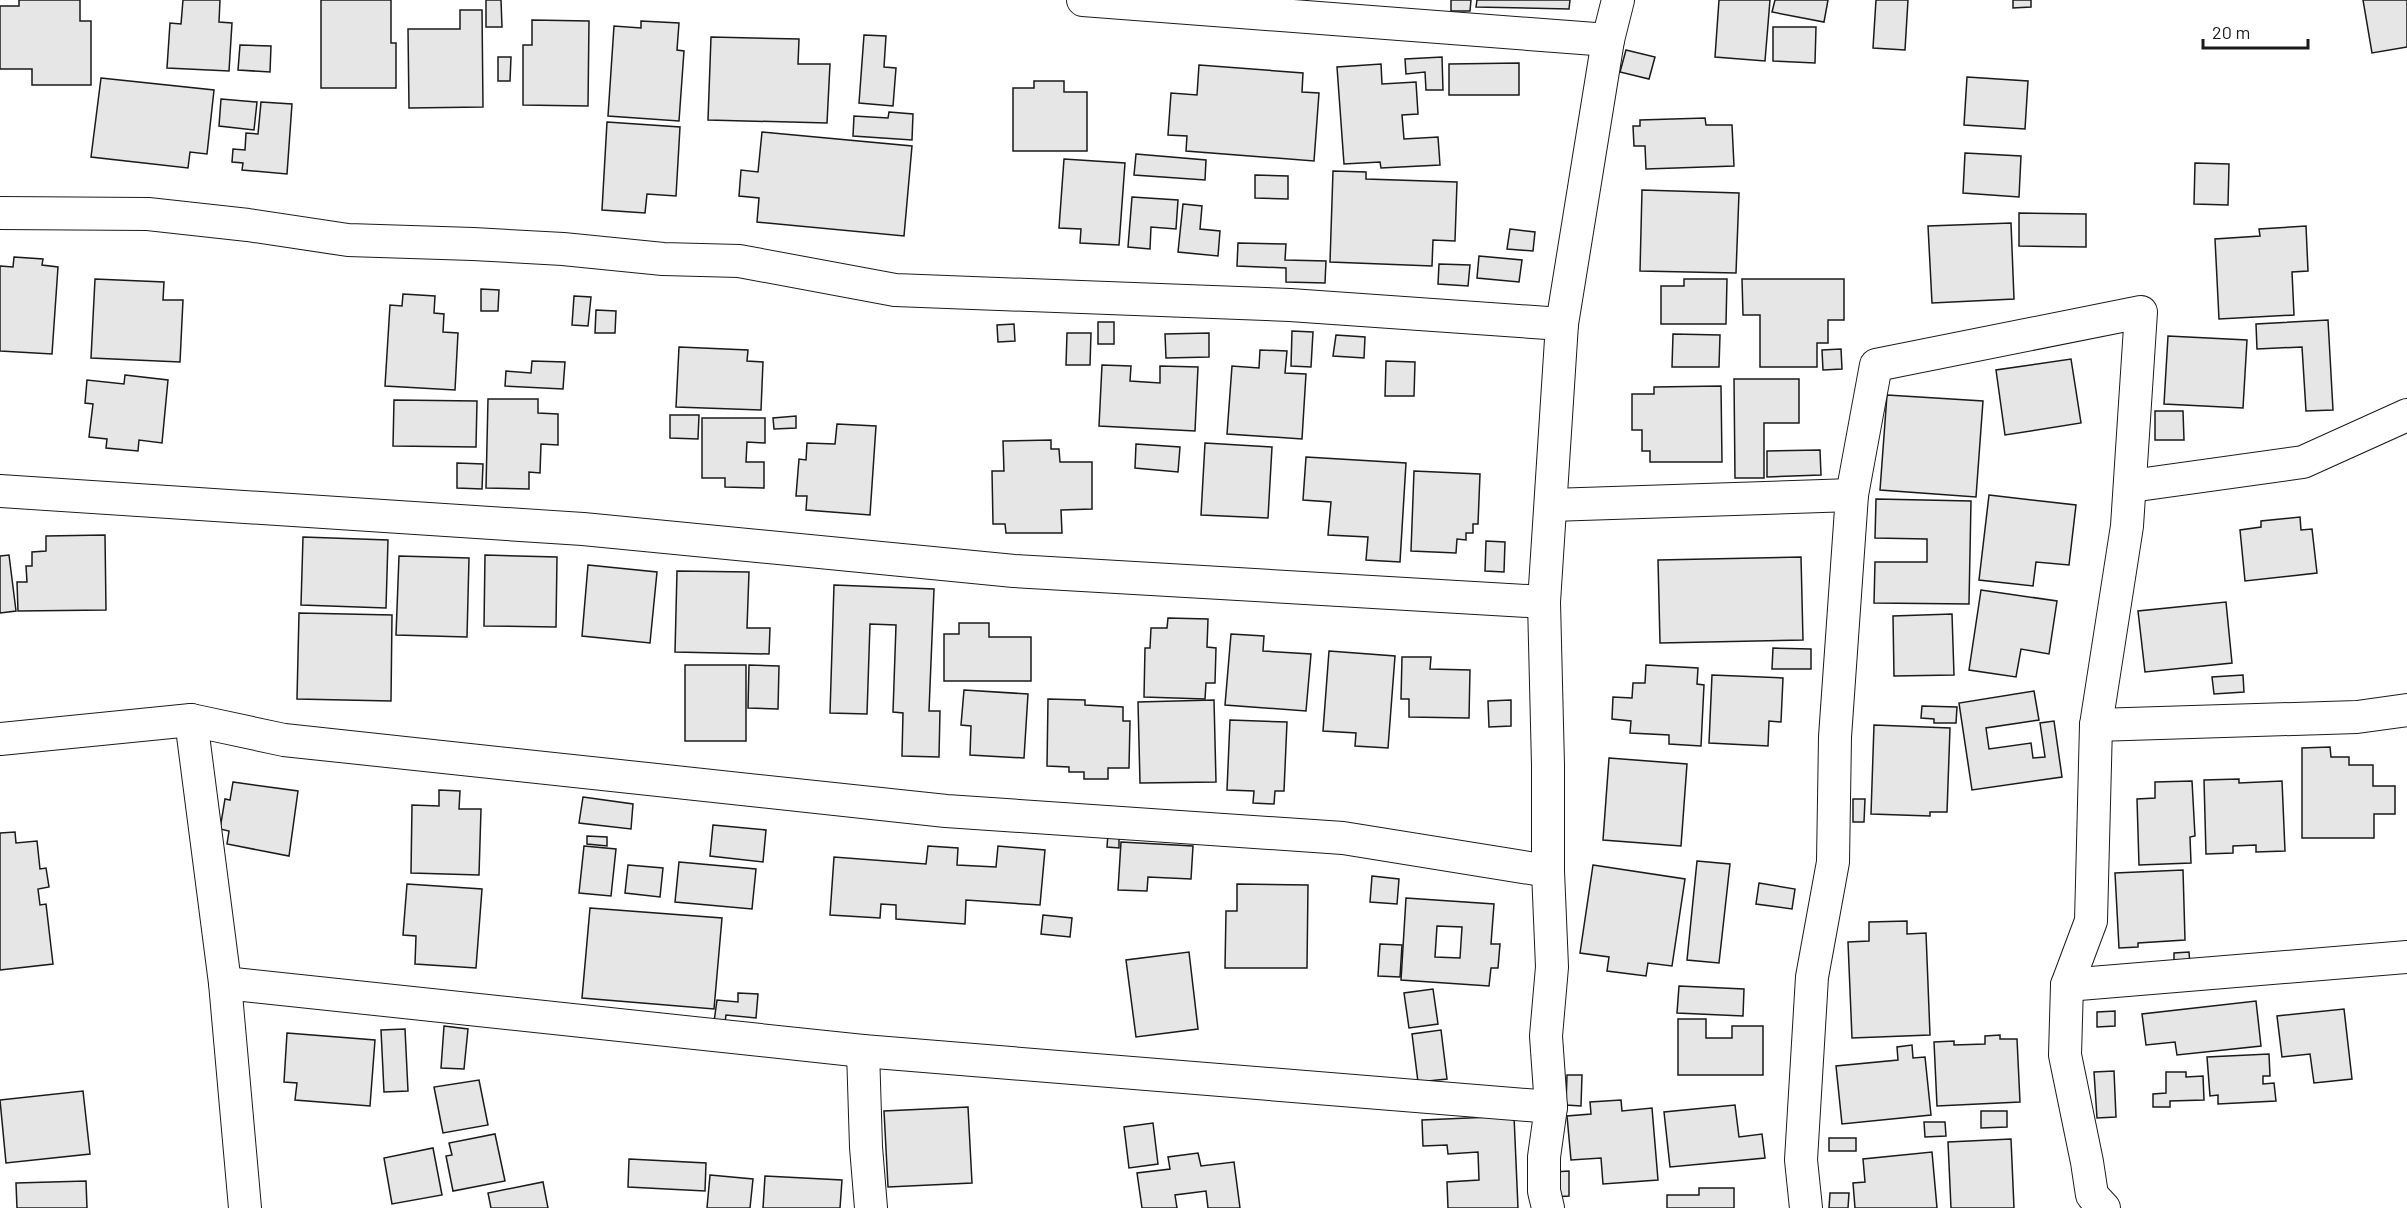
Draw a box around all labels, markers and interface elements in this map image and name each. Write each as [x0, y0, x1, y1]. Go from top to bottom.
scale bar [2203, 12, 2308, 50]
text: 20 m [2212, 21, 2250, 43]

